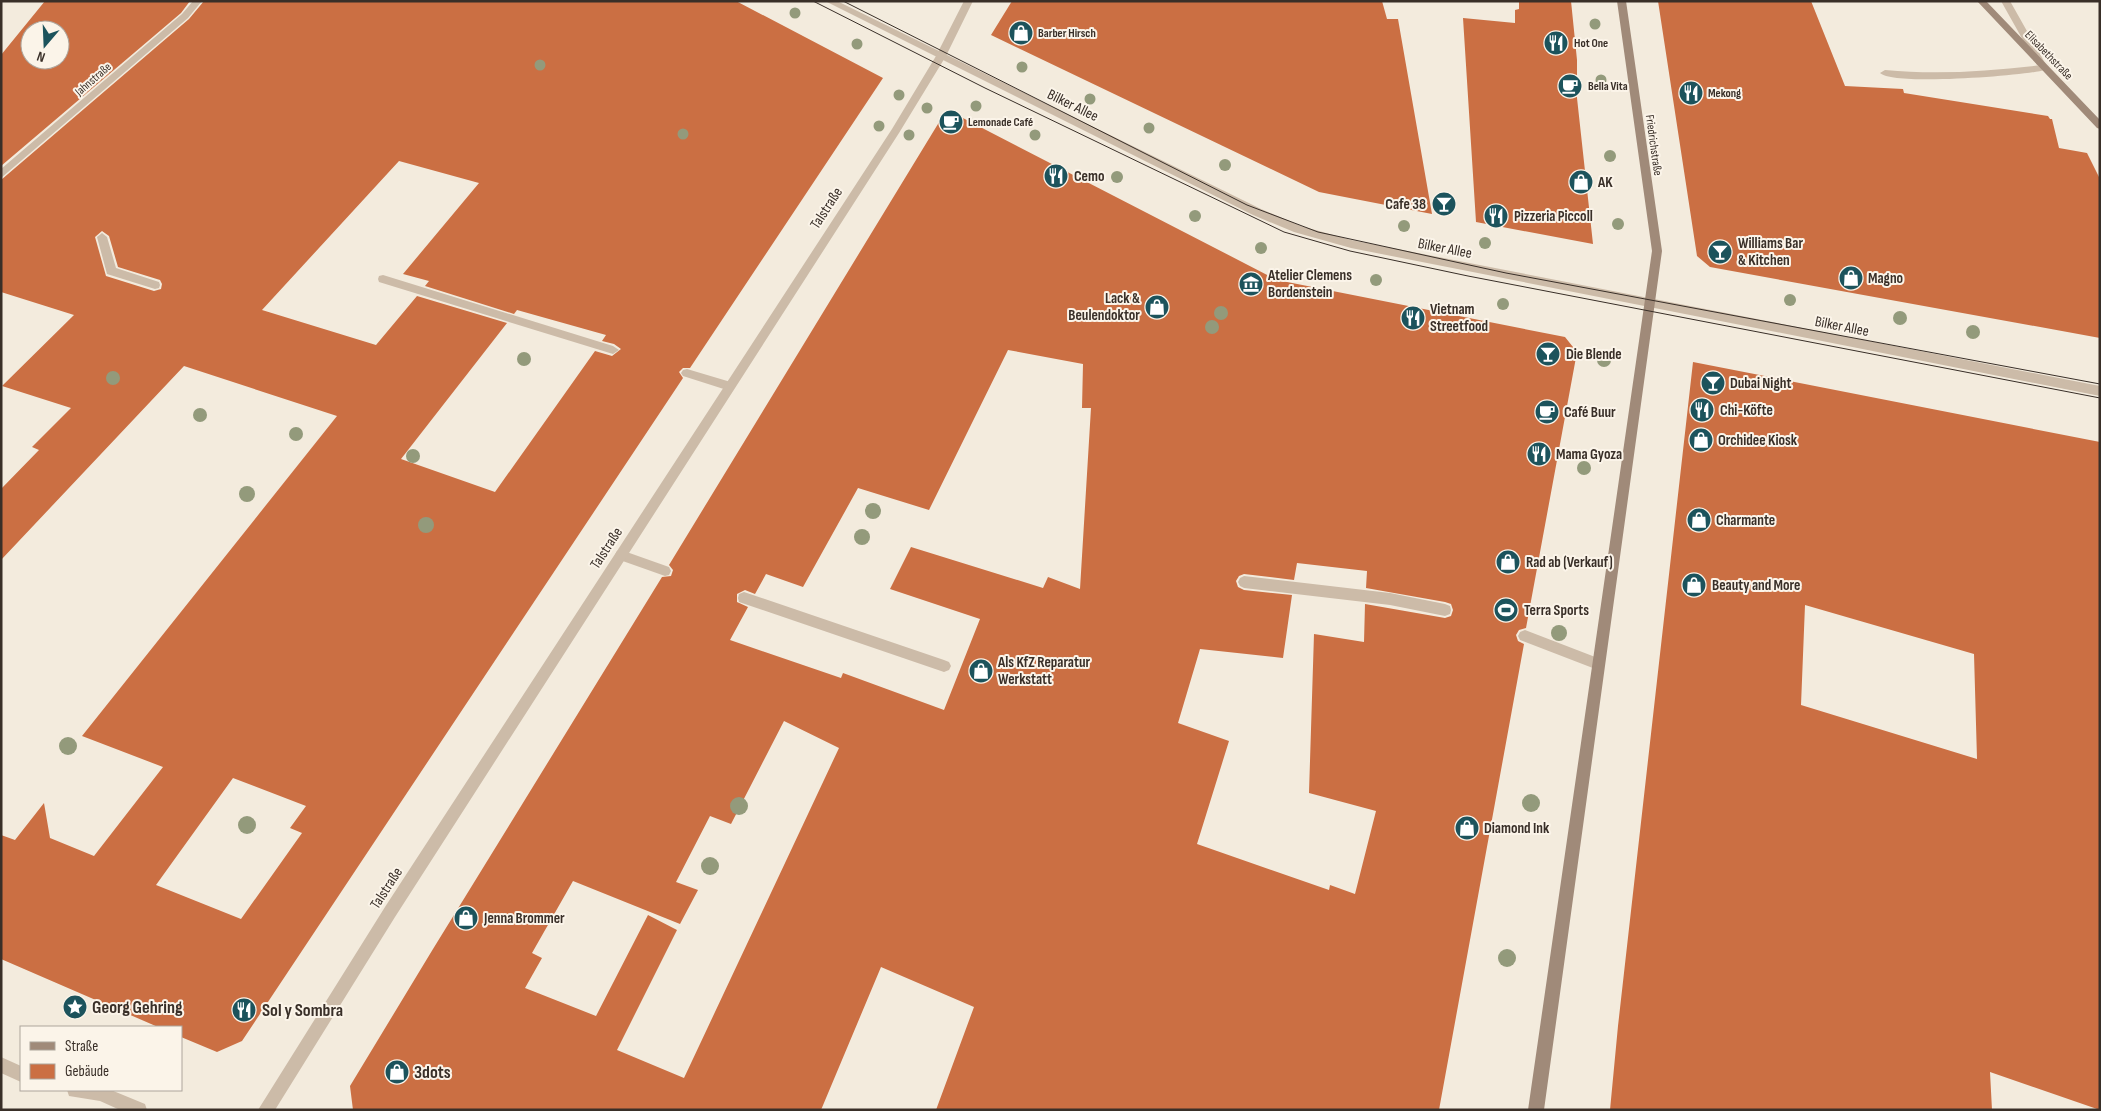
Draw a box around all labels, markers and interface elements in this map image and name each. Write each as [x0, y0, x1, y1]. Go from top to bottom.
north arrow [20, 20, 70, 70]
shop icon: Barber Hirsch [1008, 20, 1034, 46]
place label: Barber Hirsch [1038, 26, 1096, 41]
street label: Elisabethstraße [2021, 28, 2076, 83]
restaurant icon: Hot One [1543, 30, 1569, 56]
place label: Hot One [1574, 36, 1608, 51]
text: N [35, 48, 47, 66]
street label: Jahnstraße [71, 59, 115, 100]
cafe icon: Bella Vita [1557, 73, 1583, 99]
place label: Bella Vita [1588, 79, 1628, 94]
restaurant icon: Mekong [1678, 80, 1704, 106]
street label: Bilker Allee [1044, 85, 1102, 126]
place label: Mekong [1708, 86, 1741, 101]
cafe icon: Lemonade Café [938, 109, 964, 135]
street label: Friedrichstraße [1642, 114, 1665, 177]
place label: Lemonade Café [968, 115, 1033, 130]
restaurant icon: Cemo [1043, 163, 1069, 189]
place label: Cemo [1074, 167, 1104, 186]
shop icon: AK [1568, 169, 1594, 195]
place label: AK [1597, 173, 1613, 192]
street label: Talstraße [806, 184, 847, 233]
bar icon: Cafe 38 [1431, 191, 1457, 217]
place label: Cafe 38 [1385, 195, 1426, 214]
restaurant icon: Pizzeria Piccoll [1483, 203, 1509, 229]
place label: Pizzeria Piccoll [1514, 207, 1593, 226]
street label: Bilker Allee [1416, 234, 1474, 263]
place label: Williams Bar & Kitchen [1738, 234, 1803, 270]
bar icon: Williams Bar & Kitchen [1707, 239, 1733, 265]
shop icon: Magno [1838, 265, 1864, 291]
place label: Atelier Clemens Bordenstein [1267, 266, 1352, 302]
place label: Magno [1868, 269, 1903, 288]
museum icon: Atelier Clemens Bordenstein [1238, 271, 1264, 297]
place label: Lack & Beulendoktor [1068, 289, 1140, 325]
shop icon: Lack & Beulendoktor [1144, 294, 1170, 320]
place label: Vietnam Streetfood [1430, 300, 1488, 336]
restaurant icon: Vietnam Streetfood [1400, 305, 1426, 331]
street label: Bilker Allee [1813, 312, 1871, 341]
bar icon: Die Blende [1535, 341, 1561, 367]
place label: Die Blende [1566, 345, 1622, 364]
bar icon: Dubai Night [1700, 370, 1726, 396]
place label: Dubai Night [1730, 374, 1791, 393]
restaurant icon: Chi-Köfte [1689, 397, 1715, 423]
cafe icon: Café Buur [1534, 399, 1560, 425]
place label: Chi-Köfte [1720, 401, 1773, 420]
place label: Café Buur [1564, 403, 1616, 422]
shop icon: Orchidee Kiosk [1688, 427, 1714, 453]
place label: Orchidee Kiosk [1718, 431, 1798, 450]
restaurant icon: Mama Gyoza [1526, 441, 1552, 467]
place label: Mama Gyoza [1556, 445, 1622, 464]
shop icon: Charmante [1686, 507, 1712, 533]
place label: Charmante [1716, 511, 1775, 530]
street label: Talstraße [586, 524, 627, 573]
shop icon: Rad ab (Verkauf) [1495, 549, 1521, 575]
place label: Rad ab (Verkauf) [1526, 553, 1613, 572]
shop icon: Beauty and More [1681, 572, 1707, 598]
place label: Beauty and More [1712, 576, 1800, 595]
sports icon: Terra Sports [1493, 597, 1519, 623]
place label: Terra Sports [1524, 601, 1589, 620]
place label: Als KfZ Reparatur Werkstatt [997, 653, 1090, 689]
shop icon: Als KfZ Reparatur Werkstatt [968, 658, 994, 684]
shop icon: Diamond Ink [1454, 815, 1480, 841]
place label: Diamond Ink [1484, 819, 1550, 838]
street label: Talstraße [366, 864, 407, 913]
shop icon: Jenna Brommer [453, 905, 479, 931]
place label: Jenna Brommer [483, 909, 565, 928]
place icon: Georg Gehring [62, 994, 88, 1020]
place label: Georg Gehring [92, 997, 183, 1018]
restaurant icon: Sol y Sombra [231, 997, 257, 1023]
place label: Sol y Sombra [262, 1000, 343, 1021]
legend [20, 1026, 182, 1091]
text: Straße [65, 1037, 98, 1056]
shop icon: 3dots [384, 1059, 410, 1085]
text: Gebäude [65, 1062, 109, 1081]
place label: 3dots [414, 1062, 451, 1083]

